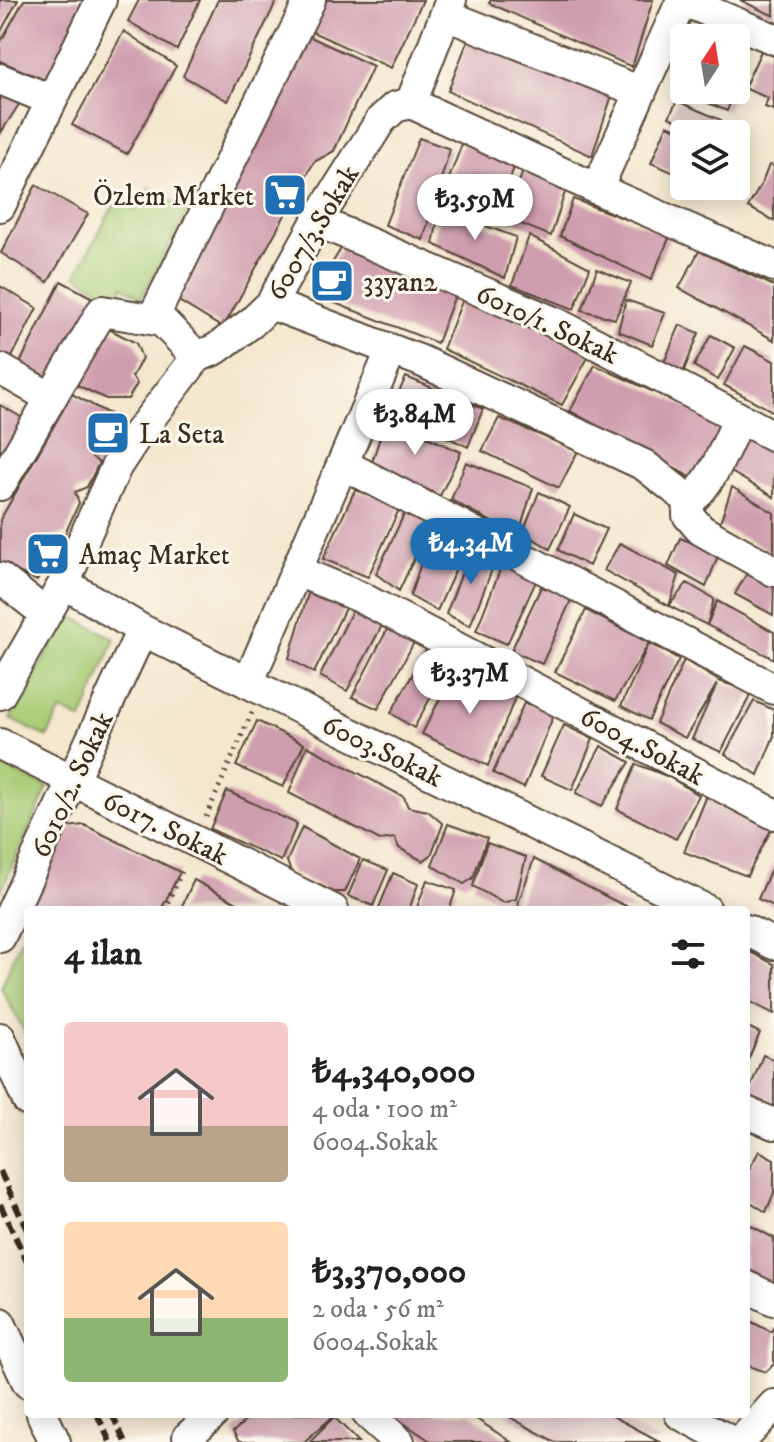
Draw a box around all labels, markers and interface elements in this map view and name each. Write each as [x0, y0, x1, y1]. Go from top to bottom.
north arrow [670, 24, 750, 104]
map controls [670, 24, 750, 200]
button: layers [670, 120, 750, 200]
street label: 6007/3.Sokak [259, 159, 367, 307]
supermarket icon: Özlem Market [261, 171, 309, 219]
pin: ₺3.59M [410, 174, 540, 242]
place label: Özlem Market [93, 179, 254, 214]
text: ₺3.59M [435, 183, 515, 216]
cafe icon: 33yan2 [308, 257, 356, 305]
place label: 33yan2 [363, 265, 438, 300]
street label: 6010/1. Sokak [471, 276, 624, 373]
pin: ₺3.84M [350, 389, 480, 457]
text: ₺3.84M [374, 398, 456, 431]
cafe icon: La Seta [84, 409, 132, 457]
place label: La Seta [139, 417, 224, 452]
pin: ₺4.34M [406, 518, 536, 586]
text: ₺4.34M [428, 527, 514, 560]
supermarket icon: Amaç Market [24, 530, 72, 578]
place label: Amaç Market [79, 538, 230, 573]
pin: ₺3.37M [405, 648, 535, 716]
text: ₺3.37M [431, 657, 509, 690]
street label: 6004.Sokak [574, 699, 711, 794]
street label: 6010/2. Sokak [23, 706, 121, 863]
street label: 6003.Sokak [316, 707, 448, 796]
street label: 6017. Sokak [97, 783, 234, 874]
icon: filters [666, 932, 710, 976]
text: 4 ilan [64, 933, 142, 975]
text: ₺4,340,000 [312, 1051, 476, 1093]
icon: home [128, 1054, 224, 1150]
text: 4 oda · 100 m² [312, 1093, 457, 1126]
text: 6004.Sokak [312, 1126, 438, 1159]
text: ₺3,370,000 [312, 1251, 466, 1293]
icon: home [128, 1254, 224, 1350]
text: 2 oda · 56 m² [312, 1293, 444, 1326]
text: 6004.Sokak [312, 1326, 438, 1359]

